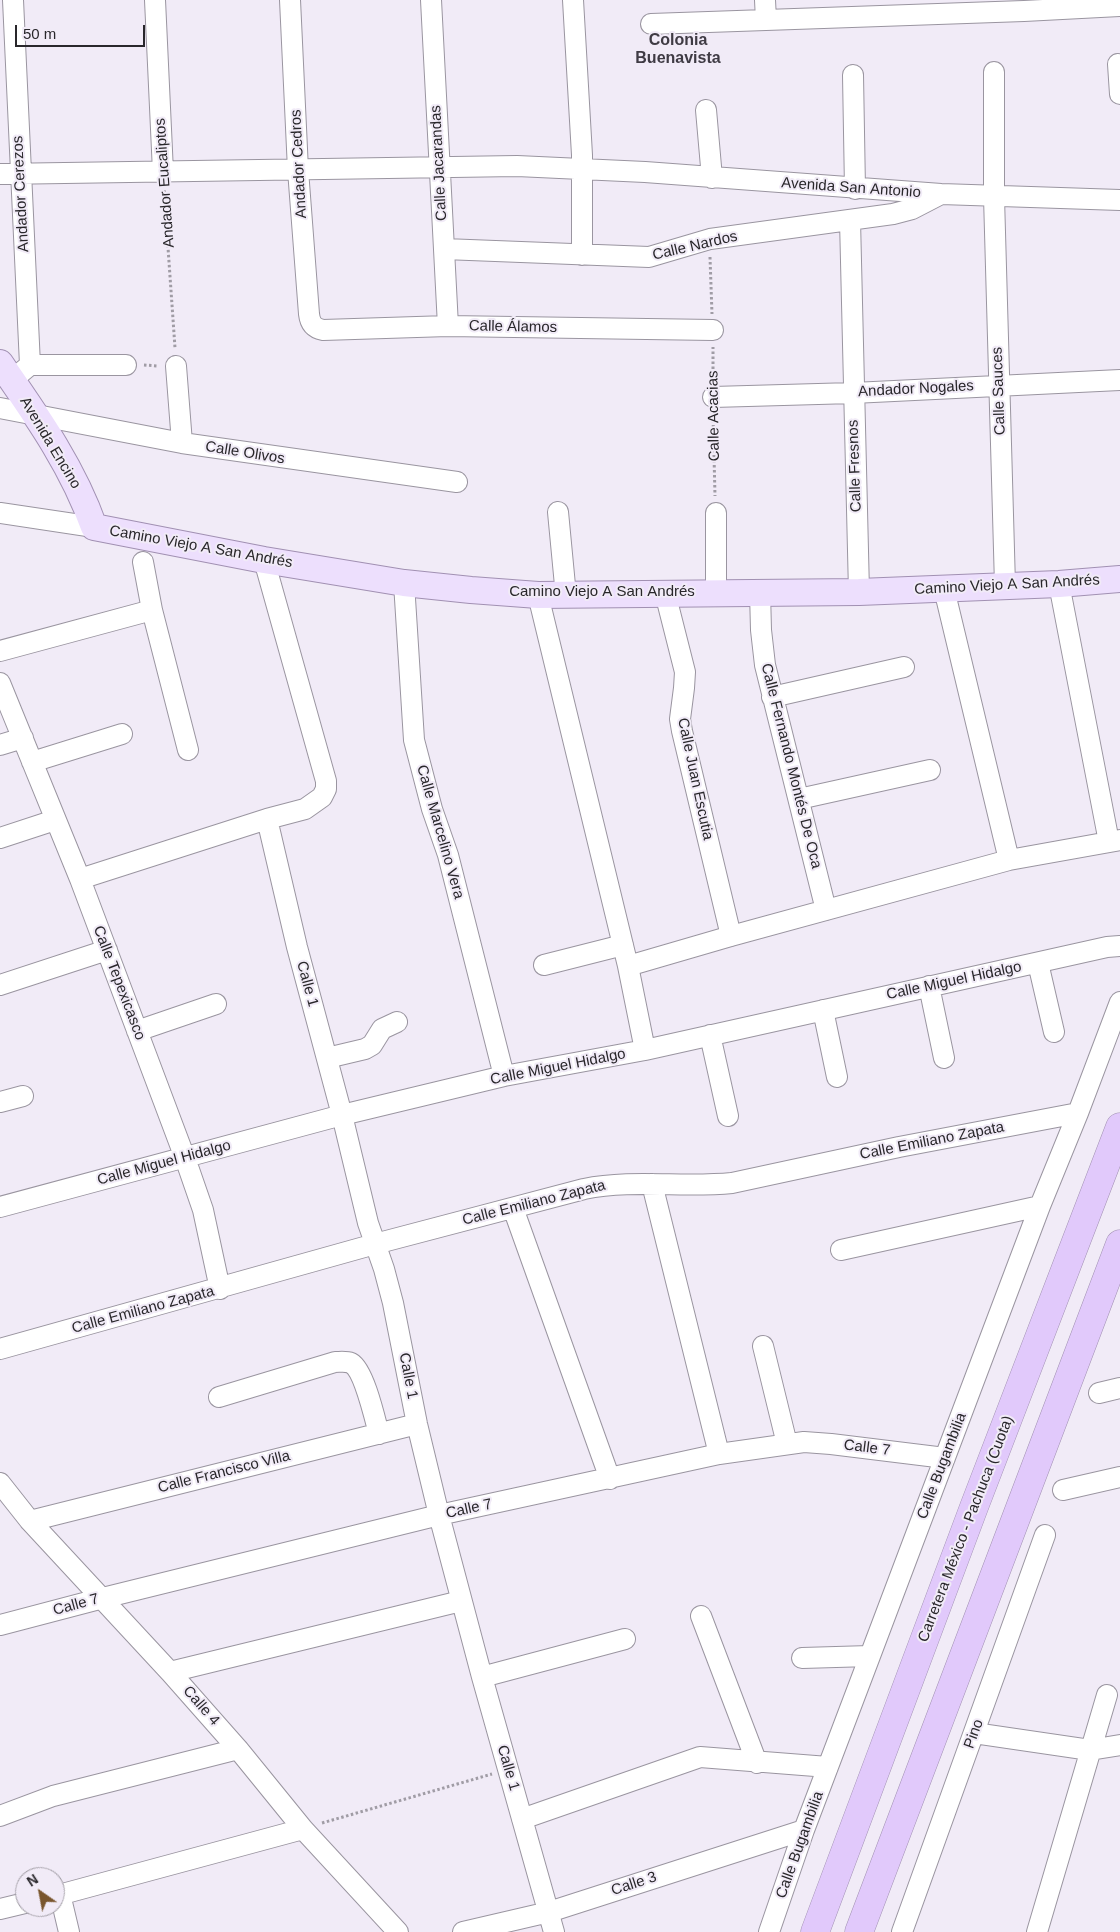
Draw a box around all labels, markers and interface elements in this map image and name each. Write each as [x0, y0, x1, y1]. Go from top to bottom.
scale bar [18, 15, 148, 47]
text: 50 m [23, 25, 56, 42]
district label: Colonia Buenavista [635, 31, 721, 69]
street label: Calle Jacarandas [427, 105, 451, 221]
street label: Andador Cedros [287, 109, 311, 219]
street label: Andador Eucaliptos [151, 117, 179, 249]
street label: Andador Cerezos [9, 135, 33, 253]
street label: Avenida San Antonio [781, 174, 921, 202]
street label: Calle Nardos [651, 227, 739, 265]
street label: Calle Álamos [469, 317, 557, 337]
street label: Calle Sauces [988, 347, 1010, 435]
street label: Calle Acacias [704, 370, 724, 462]
street label: Andador Nogales [858, 377, 974, 401]
street label: Avenida Encino [16, 394, 84, 492]
street label: Calle Fresnos [844, 419, 866, 513]
street label: Calle Olivos [204, 438, 286, 468]
street label: Camino Viejo A San Andrés [108, 522, 294, 572]
street label: Camino Viejo A San Andrés [914, 571, 1100, 599]
street label: Camino Viejo A San Andrés [509, 583, 695, 601]
street label: Calle Fernando Montés De Oca [757, 661, 825, 871]
street label: Calle Juan Escutia [673, 716, 717, 842]
street label: Calle Marcelino Vera [412, 763, 468, 901]
street label: Calle Tepexicasco [89, 923, 149, 1043]
street label: Calle Miguel Hidalgo [885, 958, 1023, 1004]
street label: Calle 1 [292, 959, 322, 1009]
street label: Calle Miguel Hidalgo [489, 1045, 627, 1089]
street label: Calle Emiliano Zapata [858, 1118, 1006, 1164]
street label: Calle Miguel Hidalgo [95, 1137, 233, 1189]
street label: Calle Emiliano Zapata [461, 1177, 607, 1229]
street label: Calle Emiliano Zapata [70, 1282, 216, 1338]
street label: Calle 1 [395, 1351, 421, 1401]
street label: Calle Bugambilia [913, 1410, 971, 1522]
street label: Carretera México - Pachuca (Cuota) [914, 1413, 1018, 1645]
street label: Calle 7 [843, 1436, 891, 1460]
street label: Calle Francisco Villa [156, 1447, 292, 1497]
street label: Calle 7 [444, 1495, 494, 1523]
street label: Calle 7 [51, 1590, 101, 1620]
street label: Calle 4 [179, 1682, 223, 1730]
street label: Pino [960, 1717, 988, 1751]
street label: Calle 1 [493, 1743, 523, 1793]
street label: Calle Bugambilia [772, 1789, 828, 1901]
north arrow [15, 1867, 65, 1917]
street label: Calle 3 [609, 1868, 659, 1900]
text: N [24, 1871, 41, 1890]

